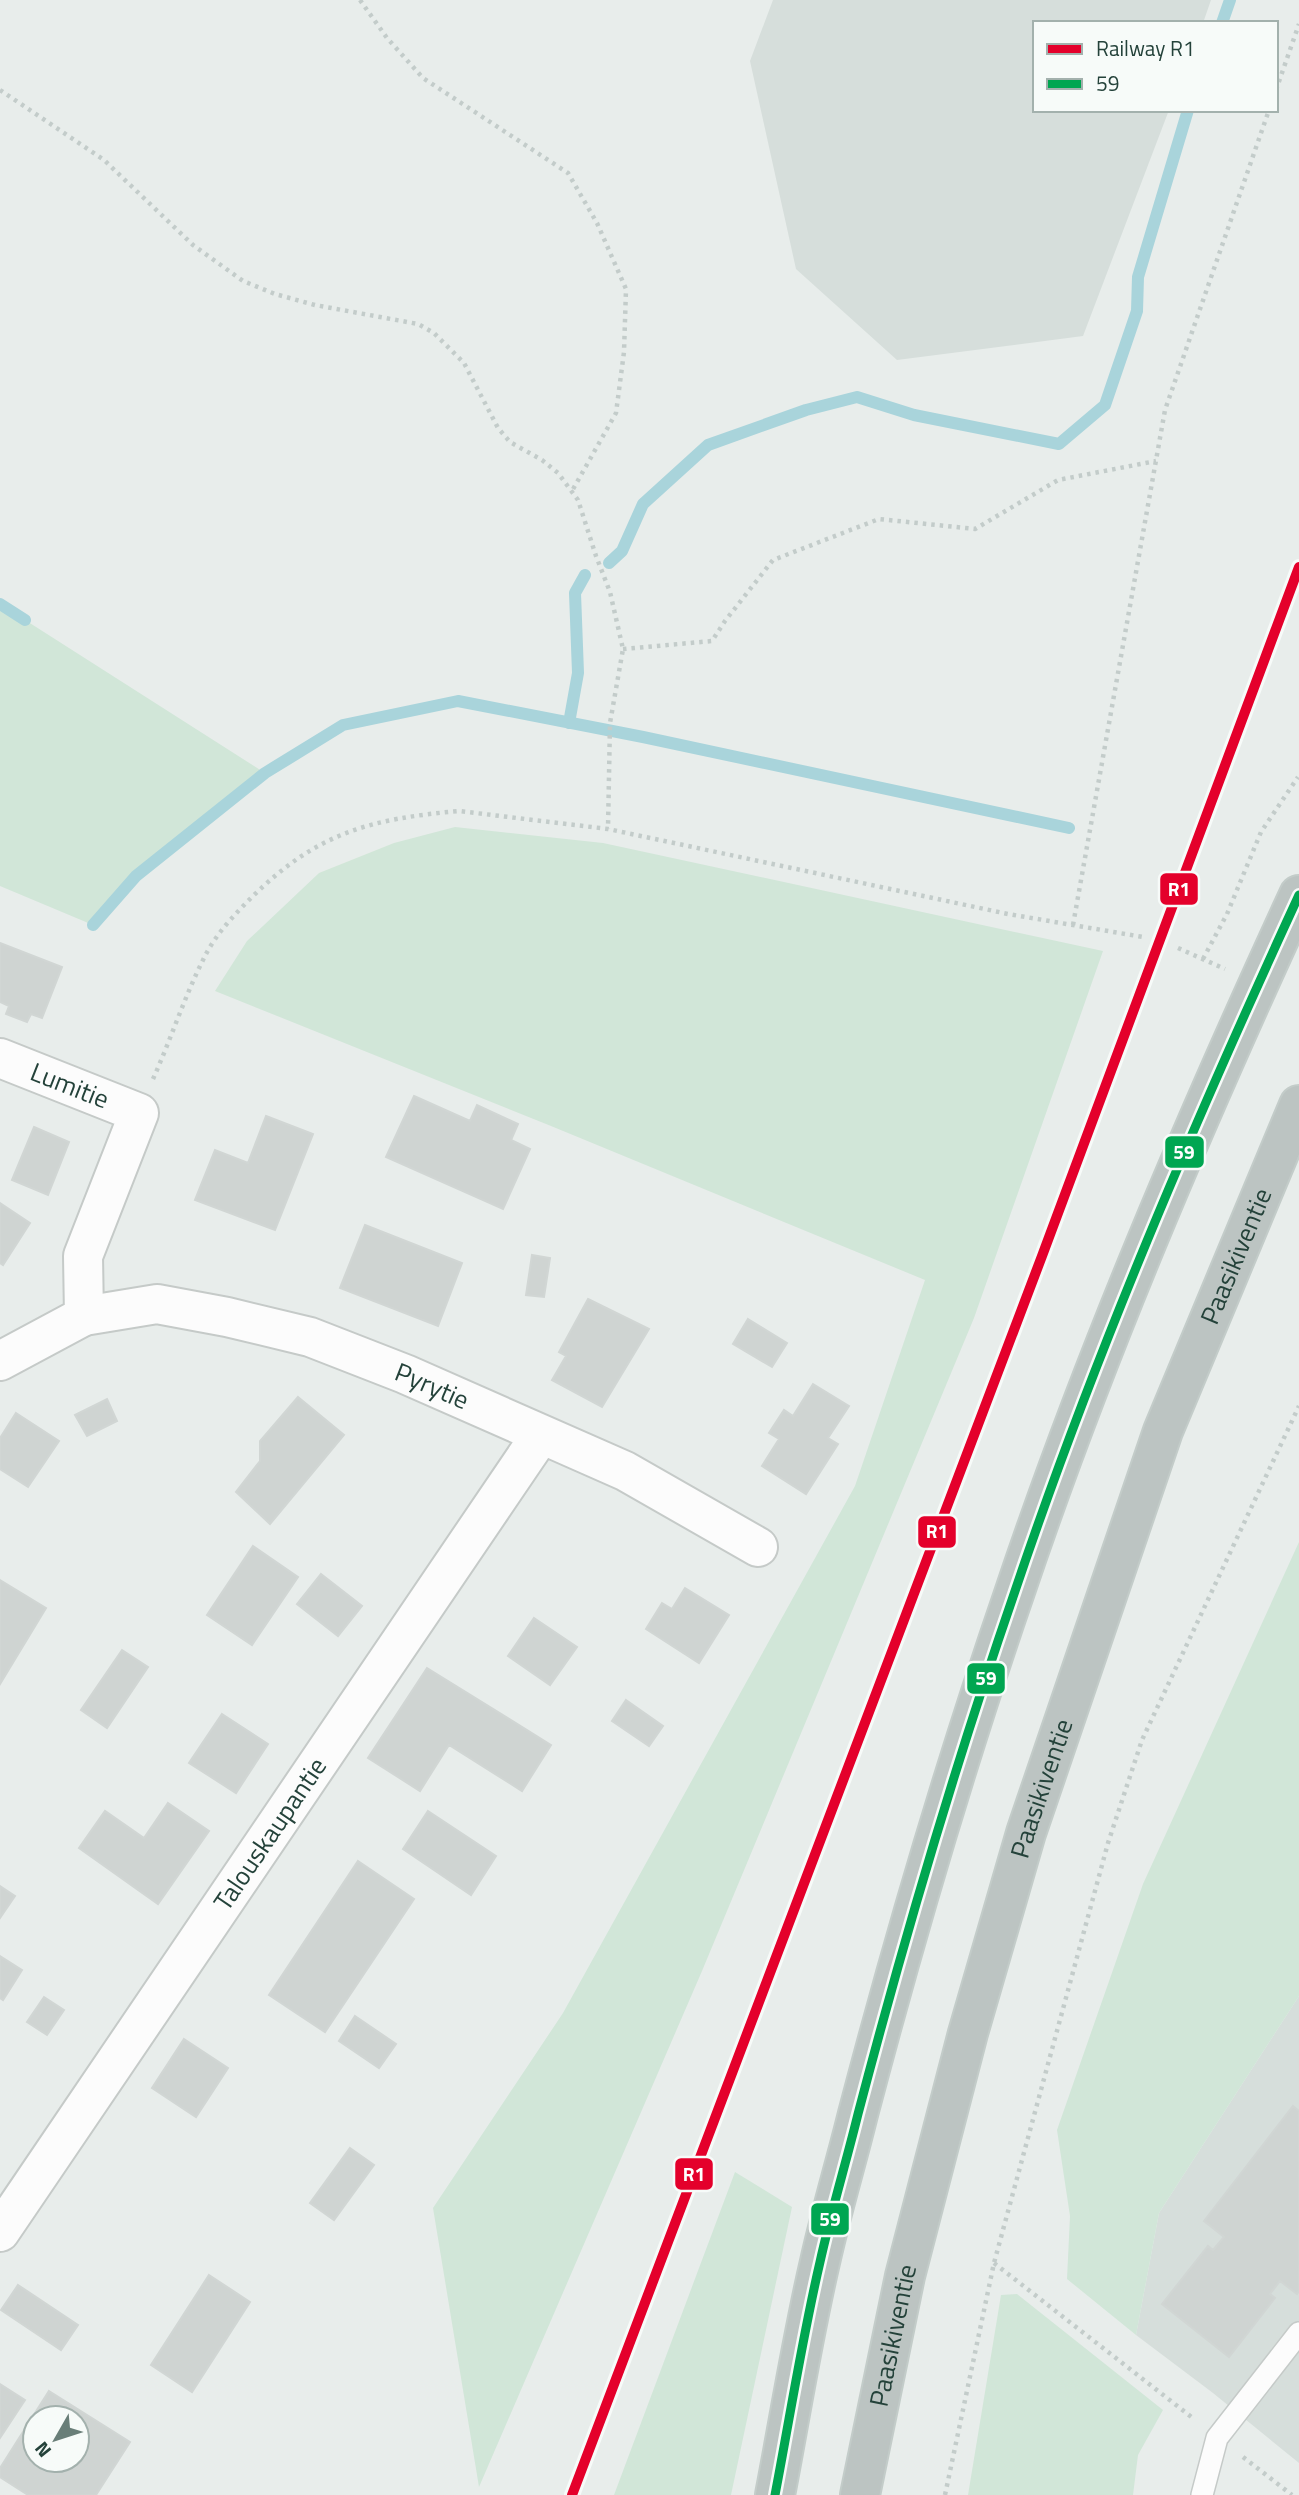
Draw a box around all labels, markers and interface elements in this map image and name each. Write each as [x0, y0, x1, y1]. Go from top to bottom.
legend [1033, 21, 1278, 112]
text: Railway R1 [1096, 32, 1195, 64]
text: 59 [1096, 67, 1120, 99]
line badge: R1 [1159, 872, 1199, 906]
text: R1 [1168, 874, 1190, 903]
street label: Lumitie [25, 1052, 115, 1118]
line badge: 59 [1164, 1135, 1205, 1169]
text: 59 [1173, 1137, 1195, 1166]
street label: Paasikiventie [1190, 1182, 1281, 1330]
street label: Pyrytie [389, 1352, 476, 1419]
line badge: R1 [917, 1515, 957, 1549]
text: R1 [926, 1516, 948, 1545]
line badge: 59 [966, 1662, 1006, 1695]
text: 59 [975, 1663, 997, 1692]
street label: Paasikiventie [1000, 1713, 1083, 1862]
street label: Talouskaupantie [204, 1749, 336, 1918]
line badge: R1 [674, 2157, 714, 2191]
text: R1 [683, 2159, 705, 2188]
line badge: 59 [810, 2202, 850, 2236]
text: 59 [819, 2204, 841, 2233]
street label: Paasikiventie [859, 2260, 926, 2410]
north arrow [21, 2404, 91, 2474]
text: N [27, 2436, 58, 2464]

